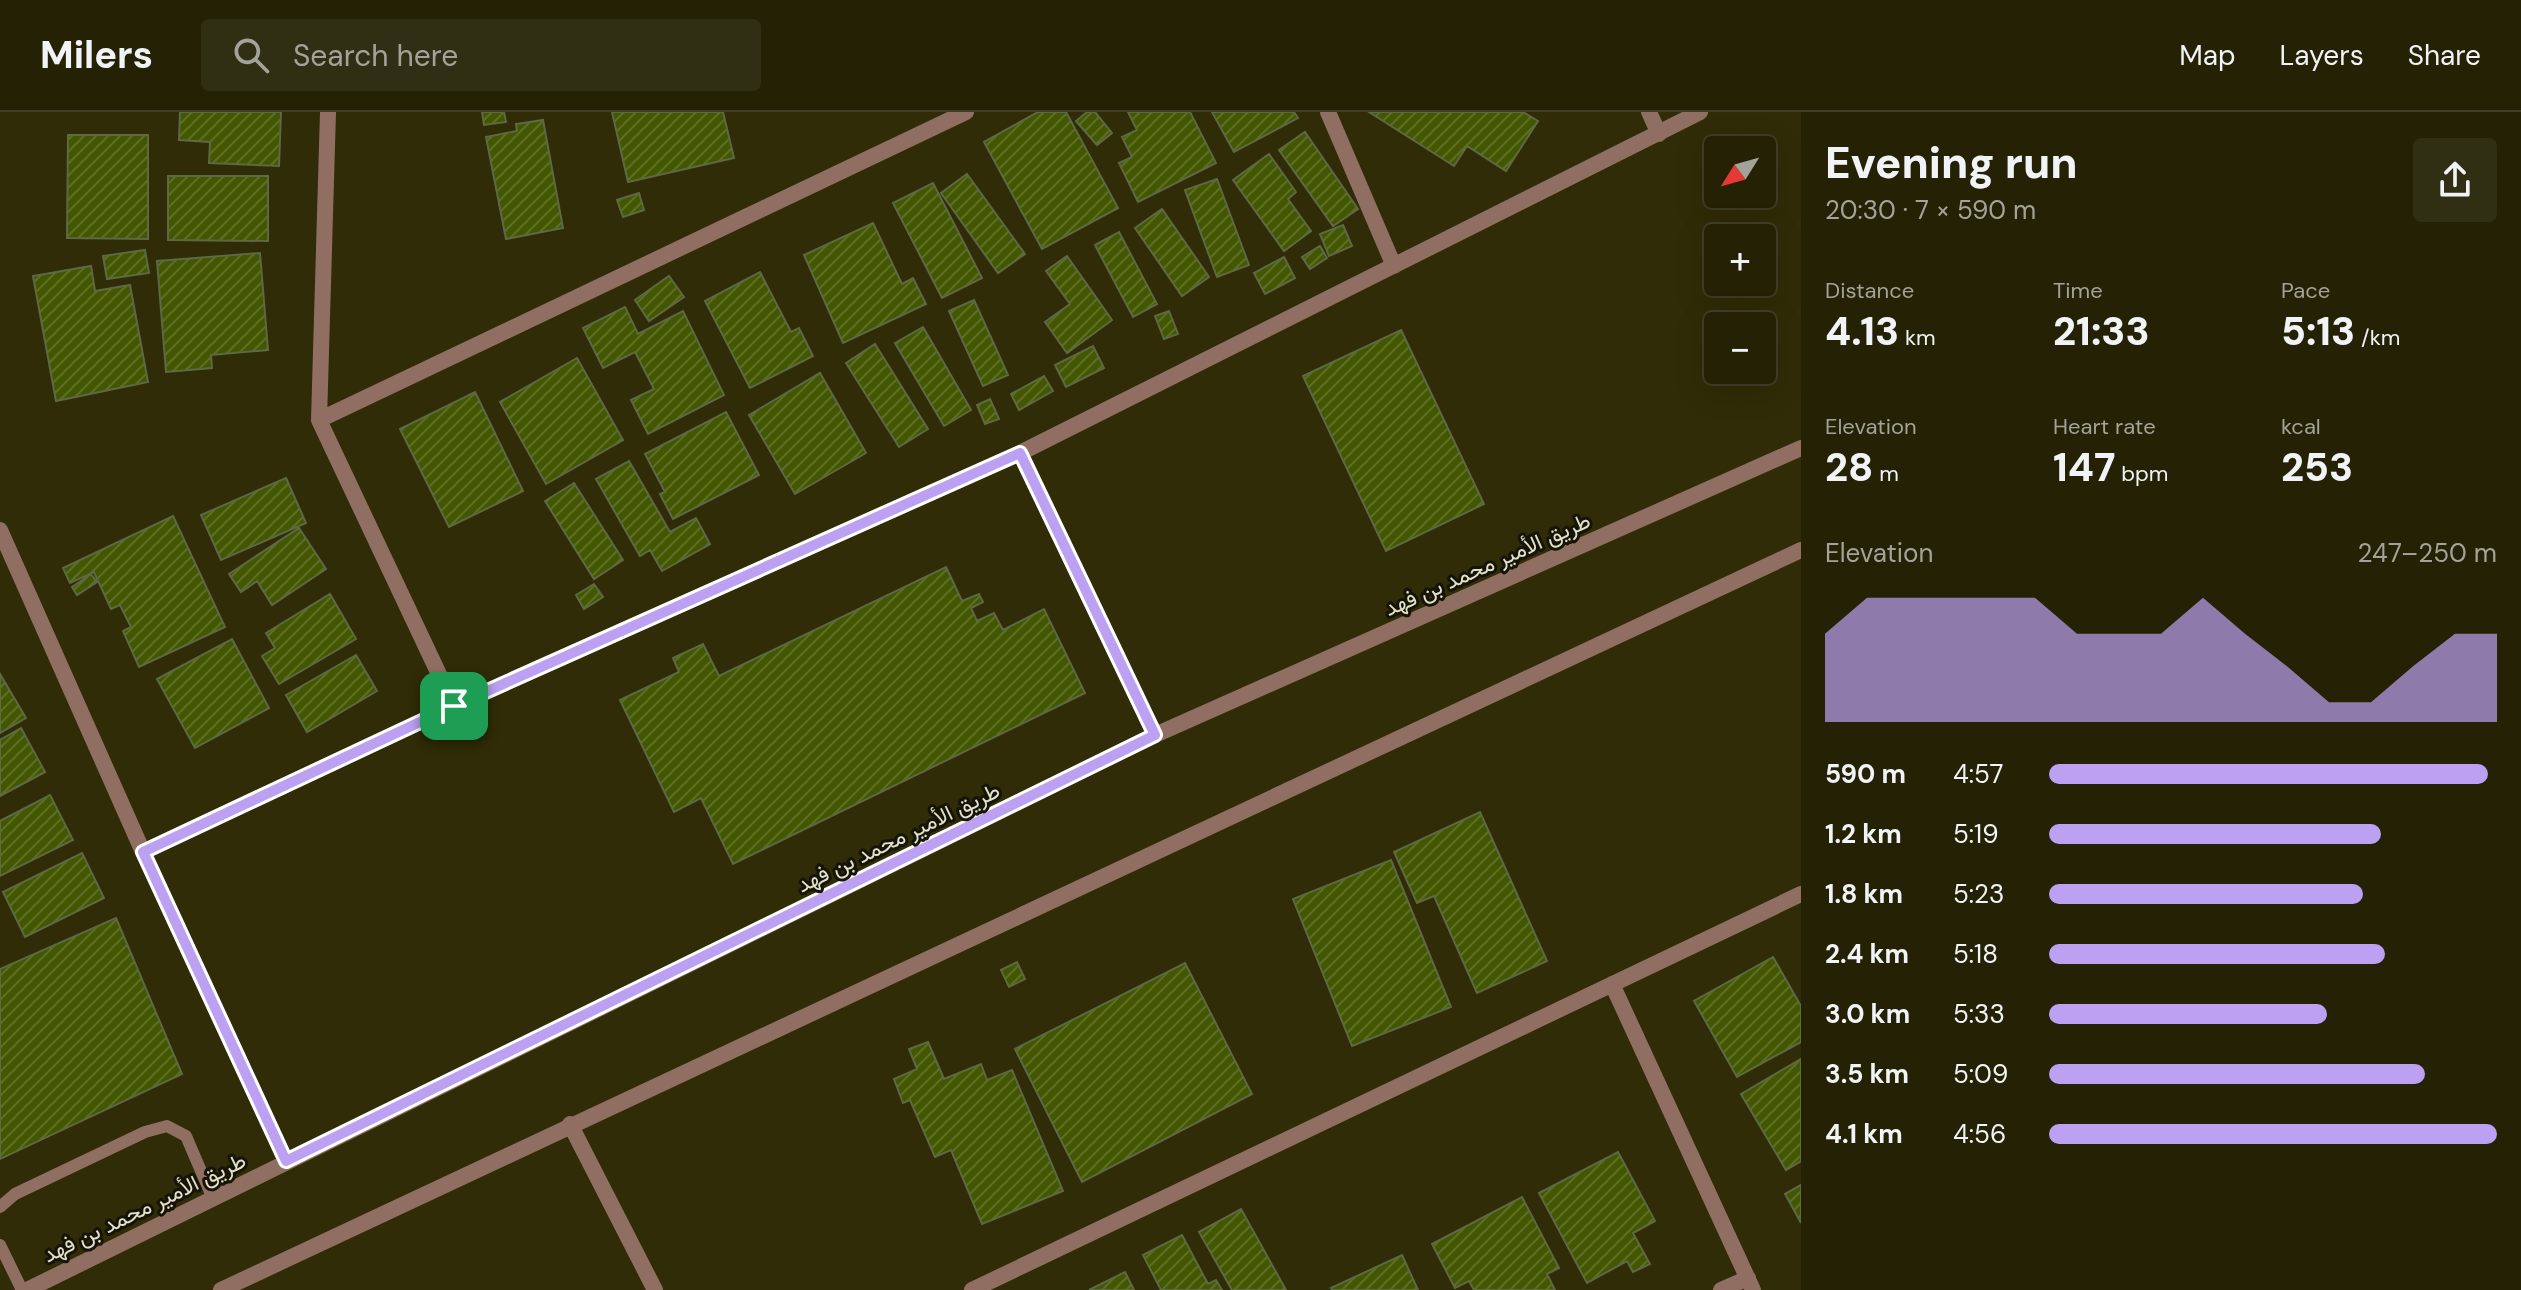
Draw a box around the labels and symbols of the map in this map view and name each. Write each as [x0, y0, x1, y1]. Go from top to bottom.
north arrow [1704, 136, 1776, 208]
street label: طريق الأمير محمد بن فهد [1380, 506, 1595, 623]
pin [420, 672, 488, 740]
street label: طريق الأمير محمد بن فهد [792, 776, 1005, 899]
street label: طريق الأمير محمد بن فهد [38, 1146, 251, 1269]

